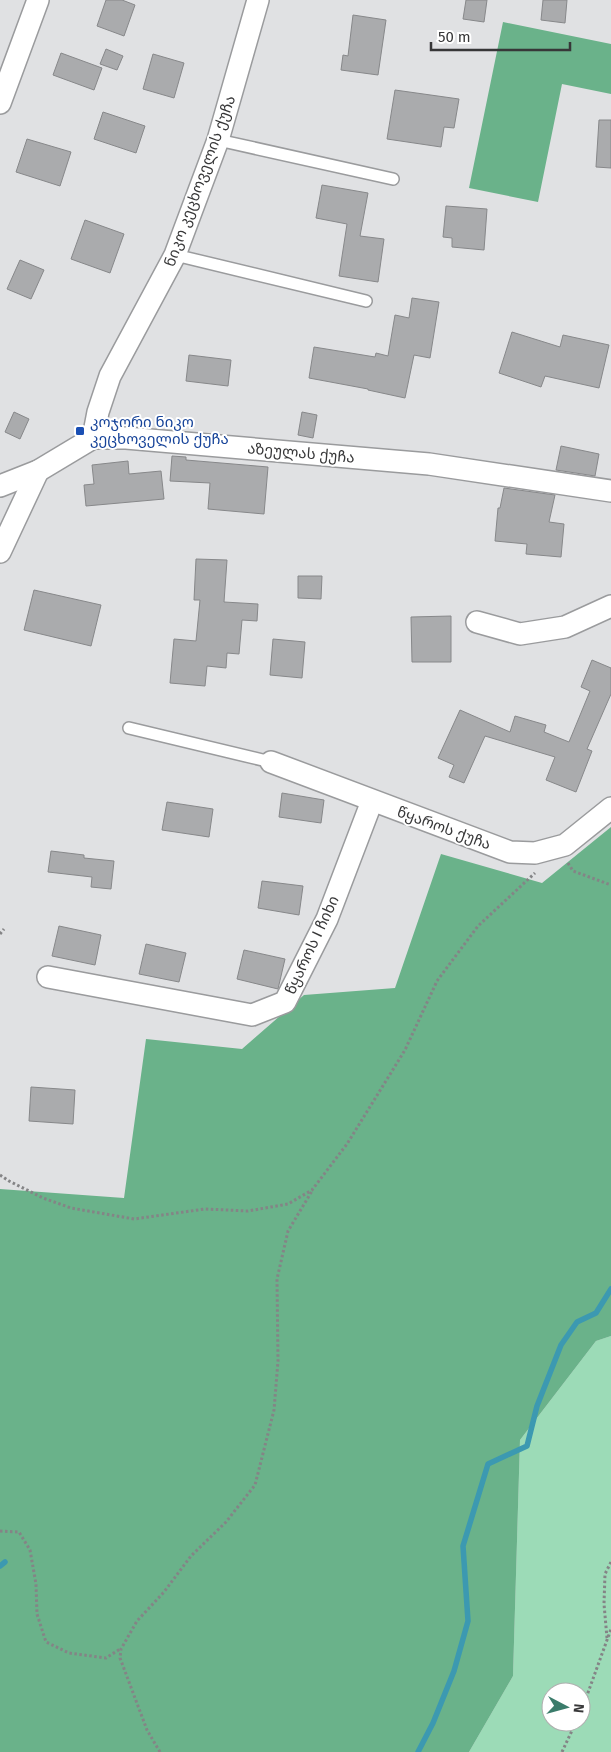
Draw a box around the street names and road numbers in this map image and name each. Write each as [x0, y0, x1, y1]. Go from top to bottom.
street label: ნიკო კეცხოველის ქუჩა [161, 93, 239, 269]
street label: აზეულას ქუჩა [247, 439, 355, 467]
street label: წყაროს ქუჩა [395, 803, 493, 853]
street label: წყაროს I ჩიხი [281, 893, 343, 997]

